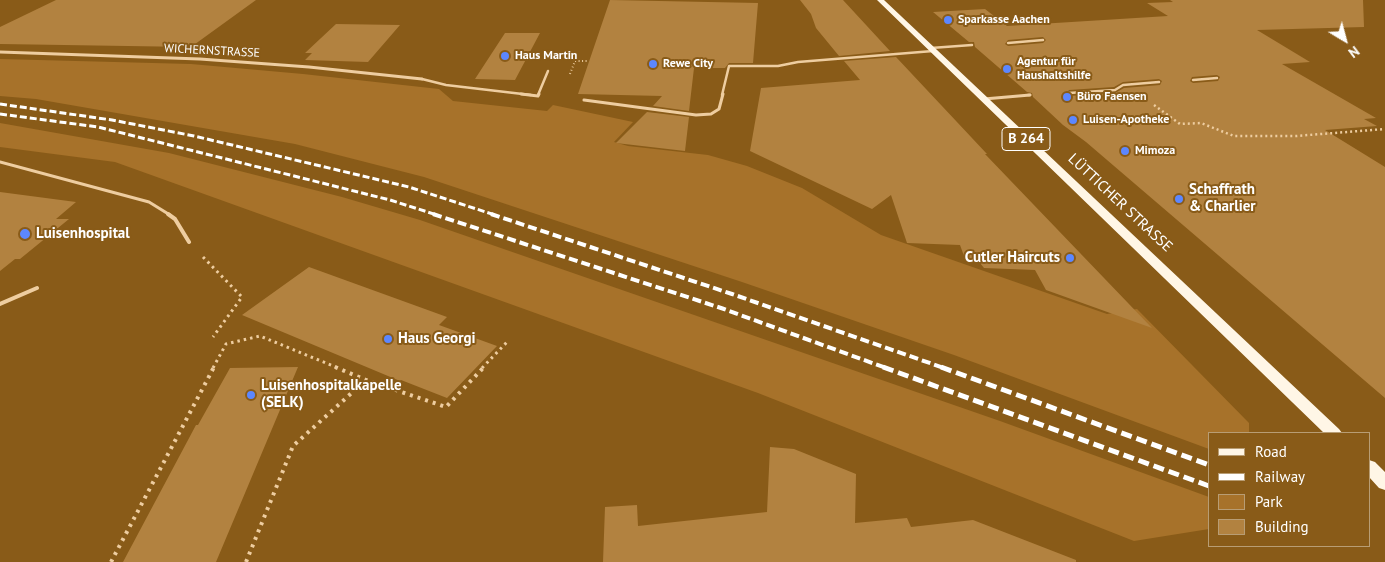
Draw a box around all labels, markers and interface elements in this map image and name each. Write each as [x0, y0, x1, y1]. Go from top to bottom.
place label: Sparkasse Aachen [958, 13, 1050, 27]
marker: Sparkasse Aachen [942, 14, 954, 26]
north arrow [1320, 15, 1370, 65]
street label: WICHERNSTRASSE [164, 41, 260, 61]
text: N [1345, 42, 1363, 62]
place label: Haus Martin [515, 49, 577, 63]
marker: Haus Martin [499, 50, 511, 62]
place label: Agentur für Haushaltshilfe [1017, 55, 1091, 83]
place label: Rewe City [663, 57, 713, 71]
marker: Rewe City [647, 58, 659, 70]
marker: Agentur für Haushaltshilfe [1001, 63, 1013, 75]
place label: Büro Faensen [1077, 90, 1147, 104]
marker: Büro Faensen [1061, 91, 1073, 103]
place label: Luisen-Apotheke [1083, 113, 1169, 127]
marker: Luisen-Apotheke [1067, 114, 1079, 126]
road number: B 264 [1002, 128, 1050, 150]
place label: Mimoza [1135, 144, 1175, 158]
marker: Mimoza [1119, 145, 1131, 157]
street label: LÜTTICHER STRASSE [1064, 150, 1176, 256]
place label: Schaffrath & Charlier [1189, 181, 1256, 216]
marker: Schaffrath & Charlier [1173, 193, 1185, 205]
place label: Luisenhospital [36, 225, 130, 243]
marker: Luisenhospital [18, 227, 32, 241]
place label: Cutler Haircuts [965, 249, 1060, 267]
marker: Cutler Haircuts [1064, 252, 1076, 264]
place label: Haus Georgi [398, 330, 475, 348]
marker: Haus Georgi [382, 333, 394, 345]
place label: Luisenhospitalkapelle (SELK) [261, 377, 402, 412]
marker: Luisenhospitalkapelle (SELK) [245, 389, 257, 401]
legend [1208, 432, 1370, 547]
text: Road [1255, 442, 1287, 461]
text: Railway [1255, 467, 1305, 486]
text: Park [1255, 492, 1283, 511]
text: Building [1255, 517, 1309, 536]

